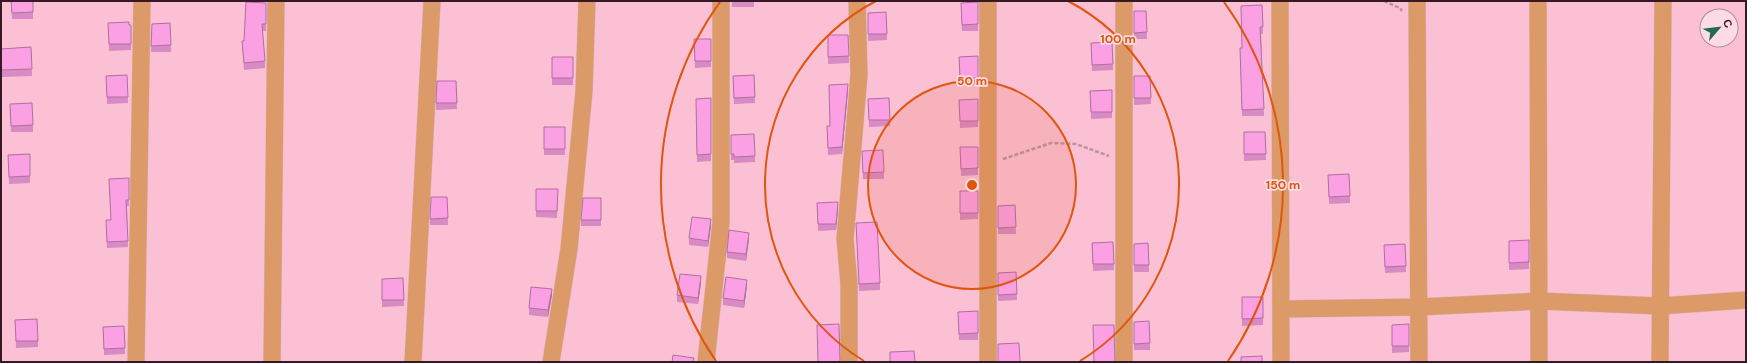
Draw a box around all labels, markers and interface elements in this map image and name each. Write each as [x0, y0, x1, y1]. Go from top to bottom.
north arrow [1699, 8, 1739, 48]
text: С [1720, 17, 1736, 30]
text: 100 m [1100, 31, 1136, 47]
text: 50 m [957, 73, 987, 89]
text: 150 m [1266, 177, 1300, 193]
centre of rings [965, 178, 979, 192]

